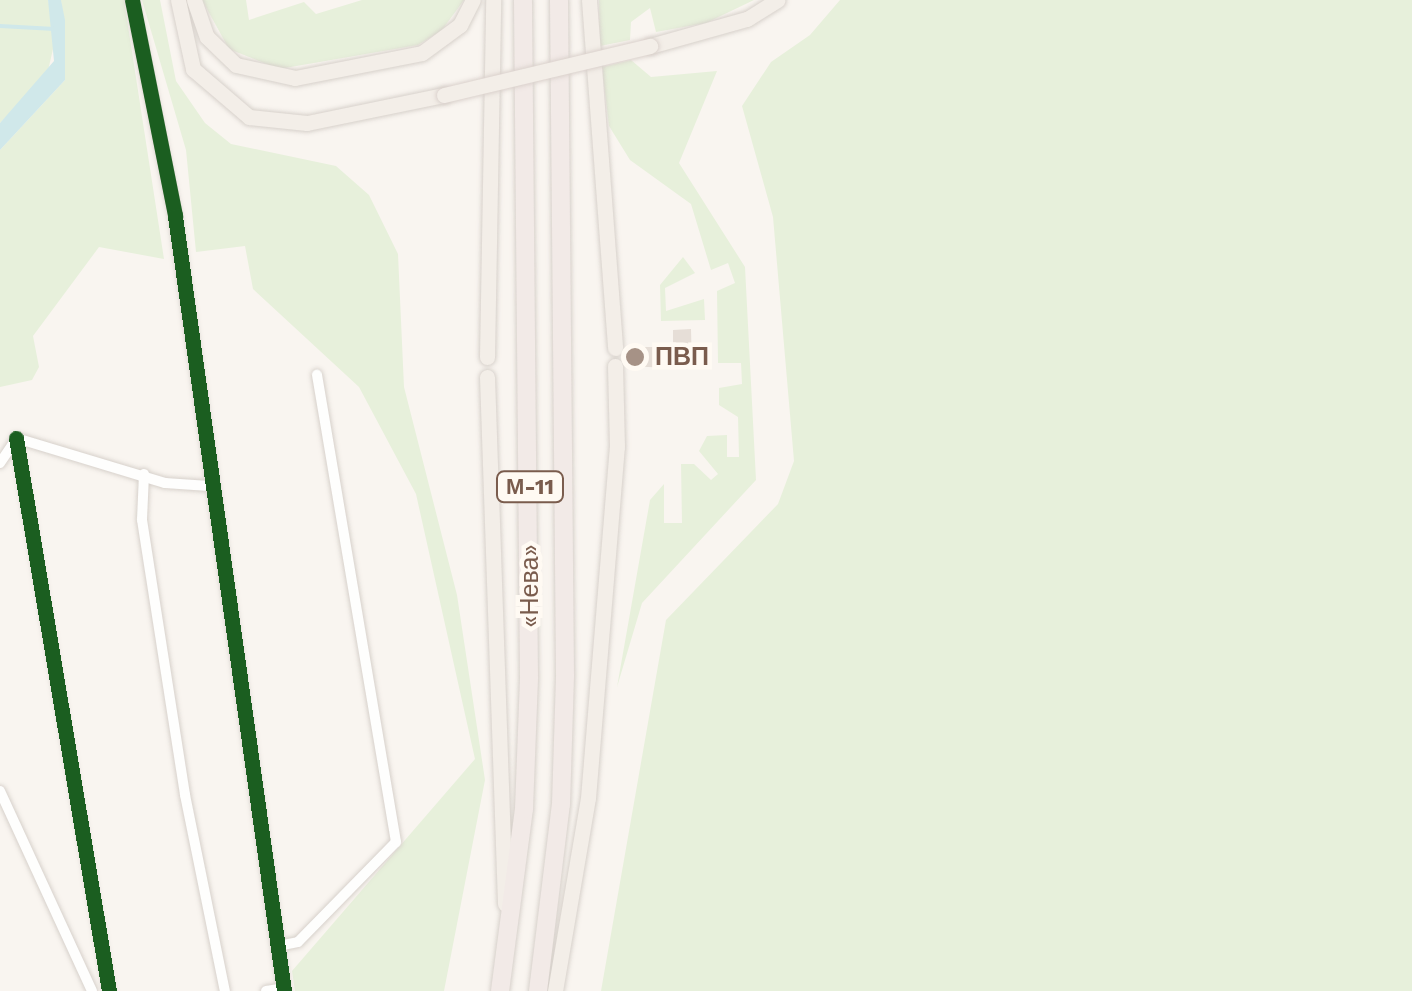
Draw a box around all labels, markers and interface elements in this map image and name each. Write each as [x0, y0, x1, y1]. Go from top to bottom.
place label: ПВП [655, 342, 709, 372]
marker: ПВП [624, 346, 646, 368]
road number: М-11 [495, 470, 565, 504]
street label: «Нева» [515, 544, 545, 628]

